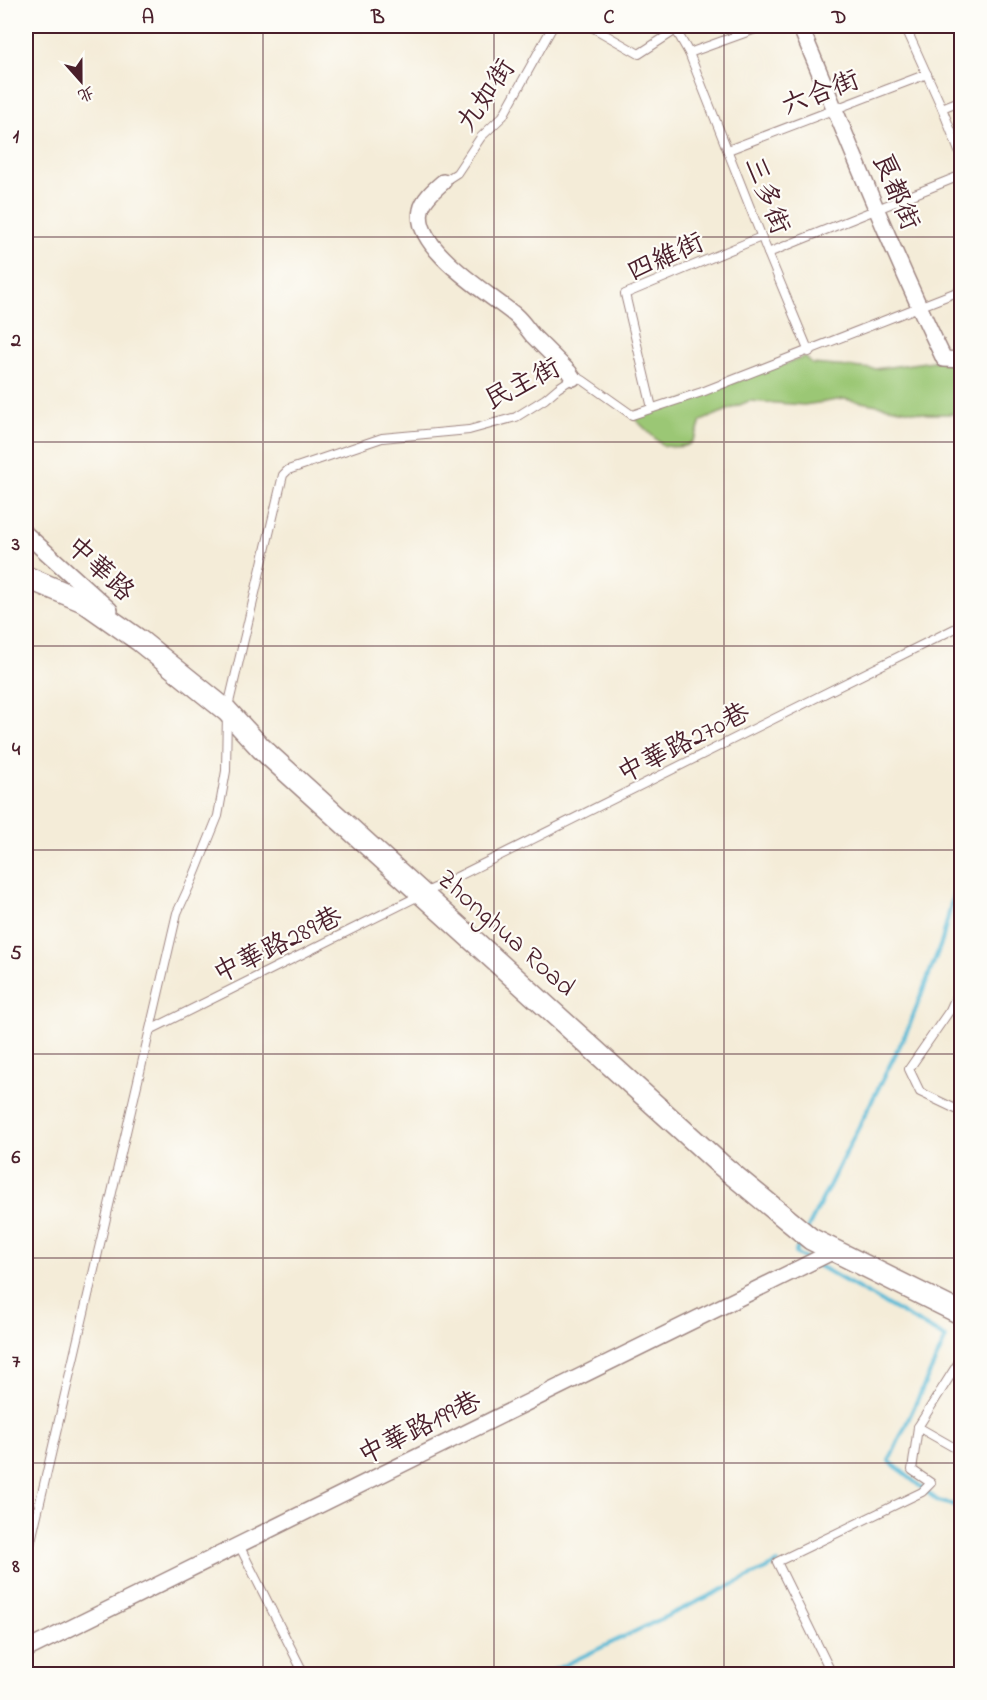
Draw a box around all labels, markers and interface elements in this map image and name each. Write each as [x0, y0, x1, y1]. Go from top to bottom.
text: A [142, 4, 154, 33]
text: B [370, 4, 385, 33]
text: C [604, 4, 615, 33]
text: D [831, 4, 846, 33]
north arrow [51, 51, 111, 111]
street label: 九如街 [448, 52, 526, 141]
street label: 六合街 [776, 62, 866, 127]
text: 北 [74, 79, 97, 107]
text: 1 [13, 123, 20, 152]
street label: 良都街 [861, 147, 928, 237]
street label: 三多街 [733, 151, 798, 241]
street label: 四維街 [621, 224, 711, 293]
text: 2 [10, 327, 21, 356]
street label: 民主街 [478, 349, 568, 421]
street label: 中華路 [56, 528, 142, 612]
text: 3 [11, 531, 20, 560]
street label: 中華路270巷 [611, 694, 757, 794]
text: 4 [12, 736, 21, 765]
street label: Zhonghua Road [427, 861, 583, 1007]
street label: 中華路289巷 [207, 898, 349, 994]
text: 5 [10, 940, 22, 969]
text: 6 [12, 1144, 21, 1173]
text: 7 [12, 1348, 21, 1377]
street label: 中華路199巷 [352, 1383, 488, 1476]
text: 8 [11, 1553, 20, 1582]

